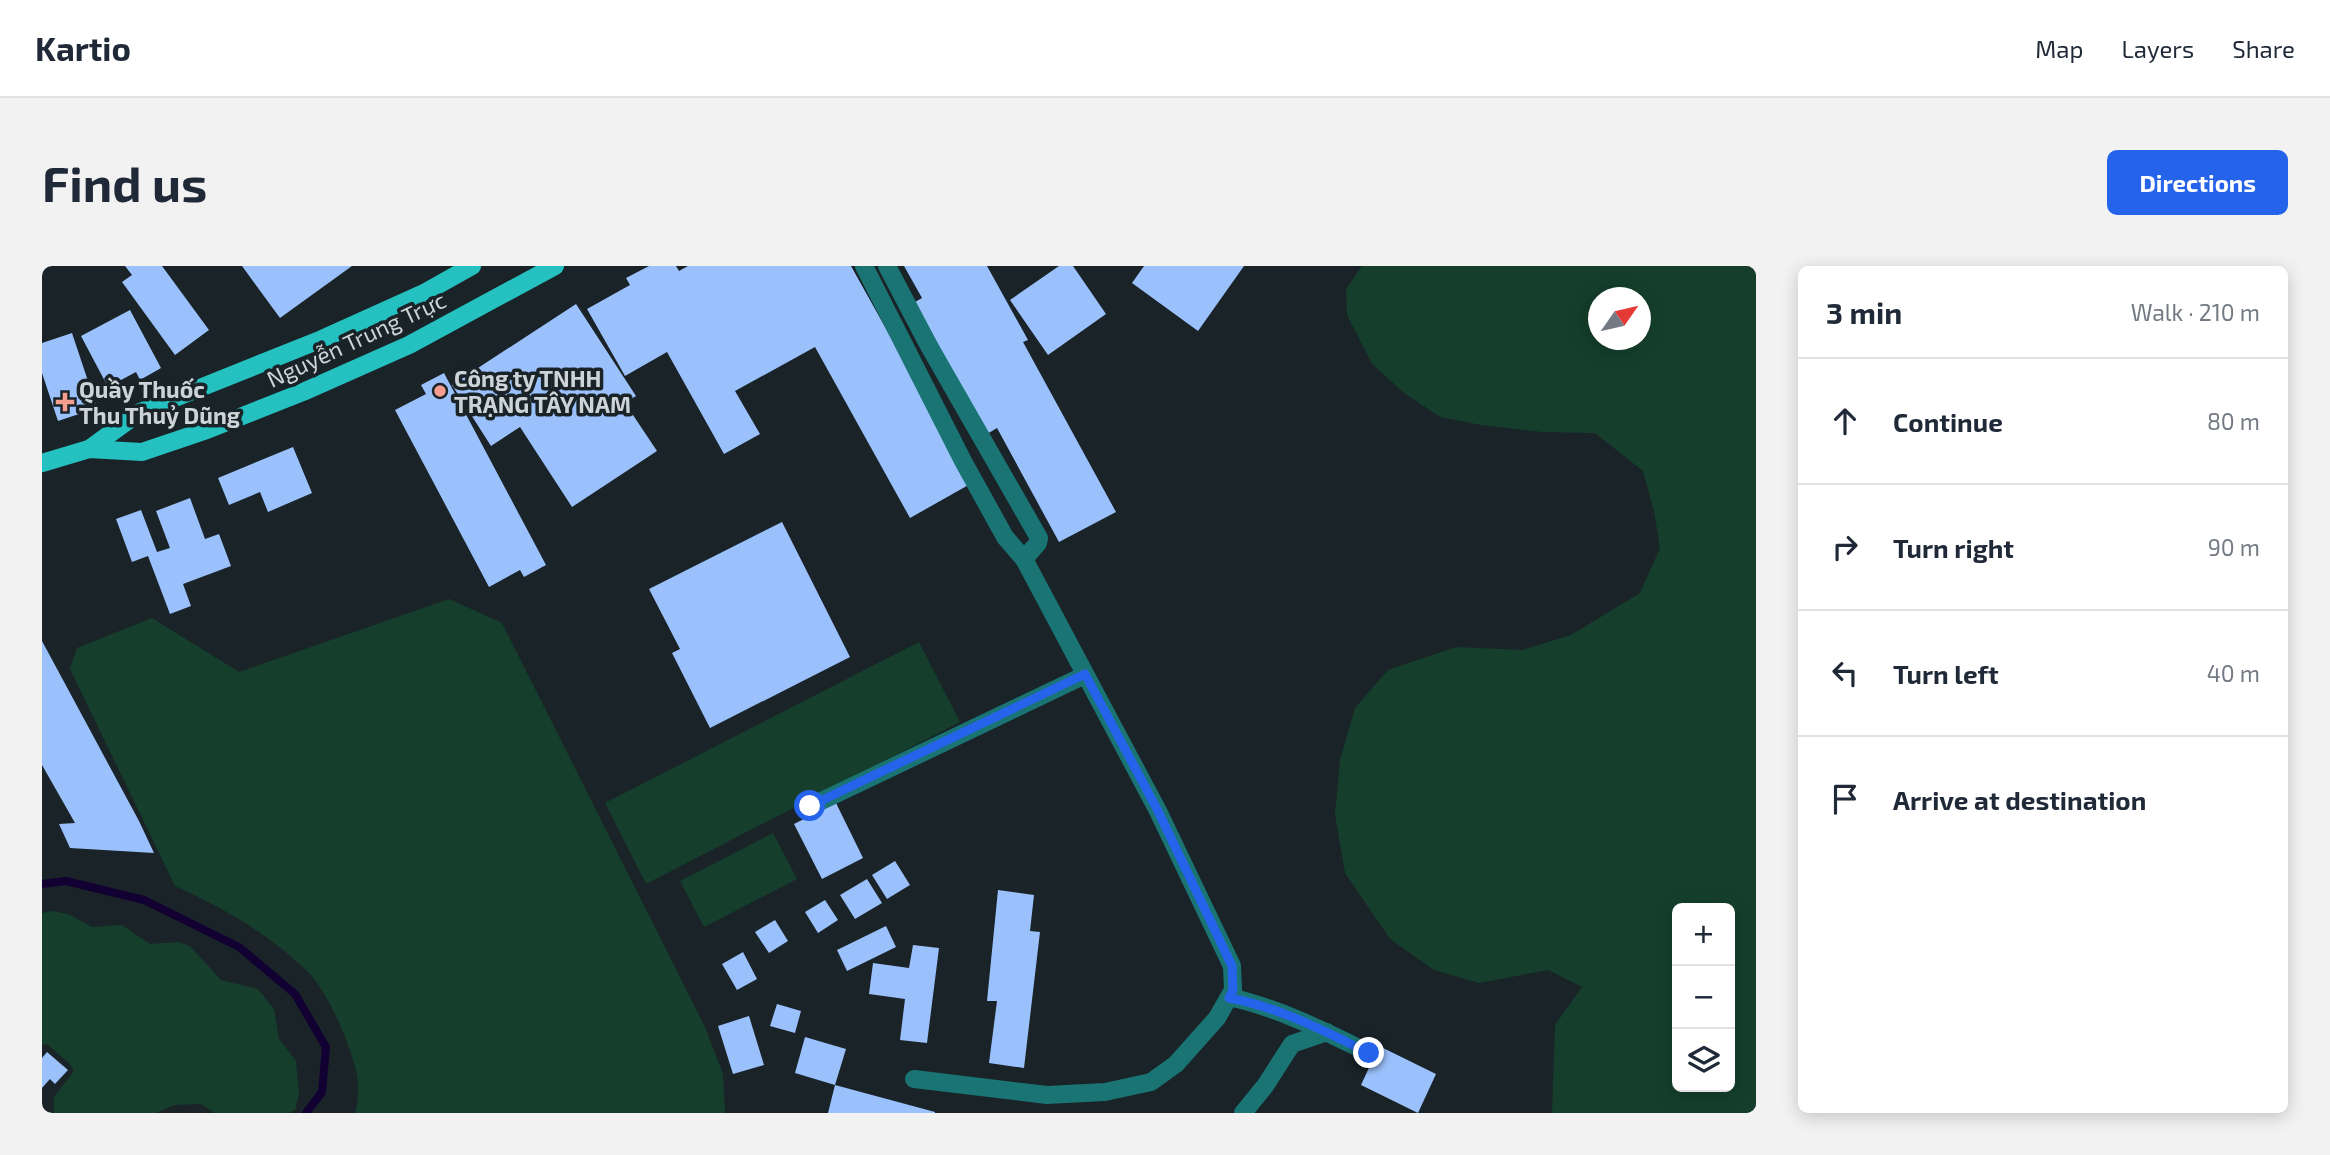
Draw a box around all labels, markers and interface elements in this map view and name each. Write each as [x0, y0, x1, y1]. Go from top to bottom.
text: Kartio [35, 28, 131, 68]
text: Map [2035, 34, 2083, 63]
text: Layers [2121, 34, 2194, 63]
text: Share [2232, 34, 2295, 63]
button: Directions [2107, 150, 2288, 215]
text: Find us [42, 153, 207, 212]
street label: Nguyễn Trung Trực [262, 285, 450, 393]
north arrow [1588, 287, 1651, 350]
text: 3 min [1826, 294, 1902, 330]
text: Walk · 210 m [2131, 298, 2260, 326]
place label: Công ty TNHH TRẠNG TÂY NAM [454, 364, 631, 418]
place label: Quầy Thuốc Thu Thuỷ Dũng [79, 375, 241, 429]
marker: Công ty TNHH TRẠNG TÂY NAM [432, 383, 448, 399]
marker: Quầy Thuốc Thu Thuỷ Dũng [57, 394, 73, 410]
icon: ahead [1826, 402, 1864, 440]
text: Continue [1893, 406, 2003, 437]
text: 80 m [2207, 407, 2260, 435]
icon: right [1826, 528, 1864, 566]
text: Turn right [1893, 532, 2014, 563]
text: 90 m [2208, 533, 2260, 561]
icon: left [1826, 654, 1864, 692]
text: Turn left [1893, 658, 1999, 689]
text: 40 m [2207, 659, 2260, 687]
icon: arrive [1826, 780, 1864, 818]
text: Arrive at destination [1893, 784, 2146, 815]
route start [794, 790, 825, 821]
map controls [1672, 903, 1735, 1092]
button: + [1672, 903, 1735, 966]
button: − [1672, 966, 1735, 1029]
button: layers [1672, 1029, 1735, 1092]
route end [1353, 1037, 1384, 1068]

